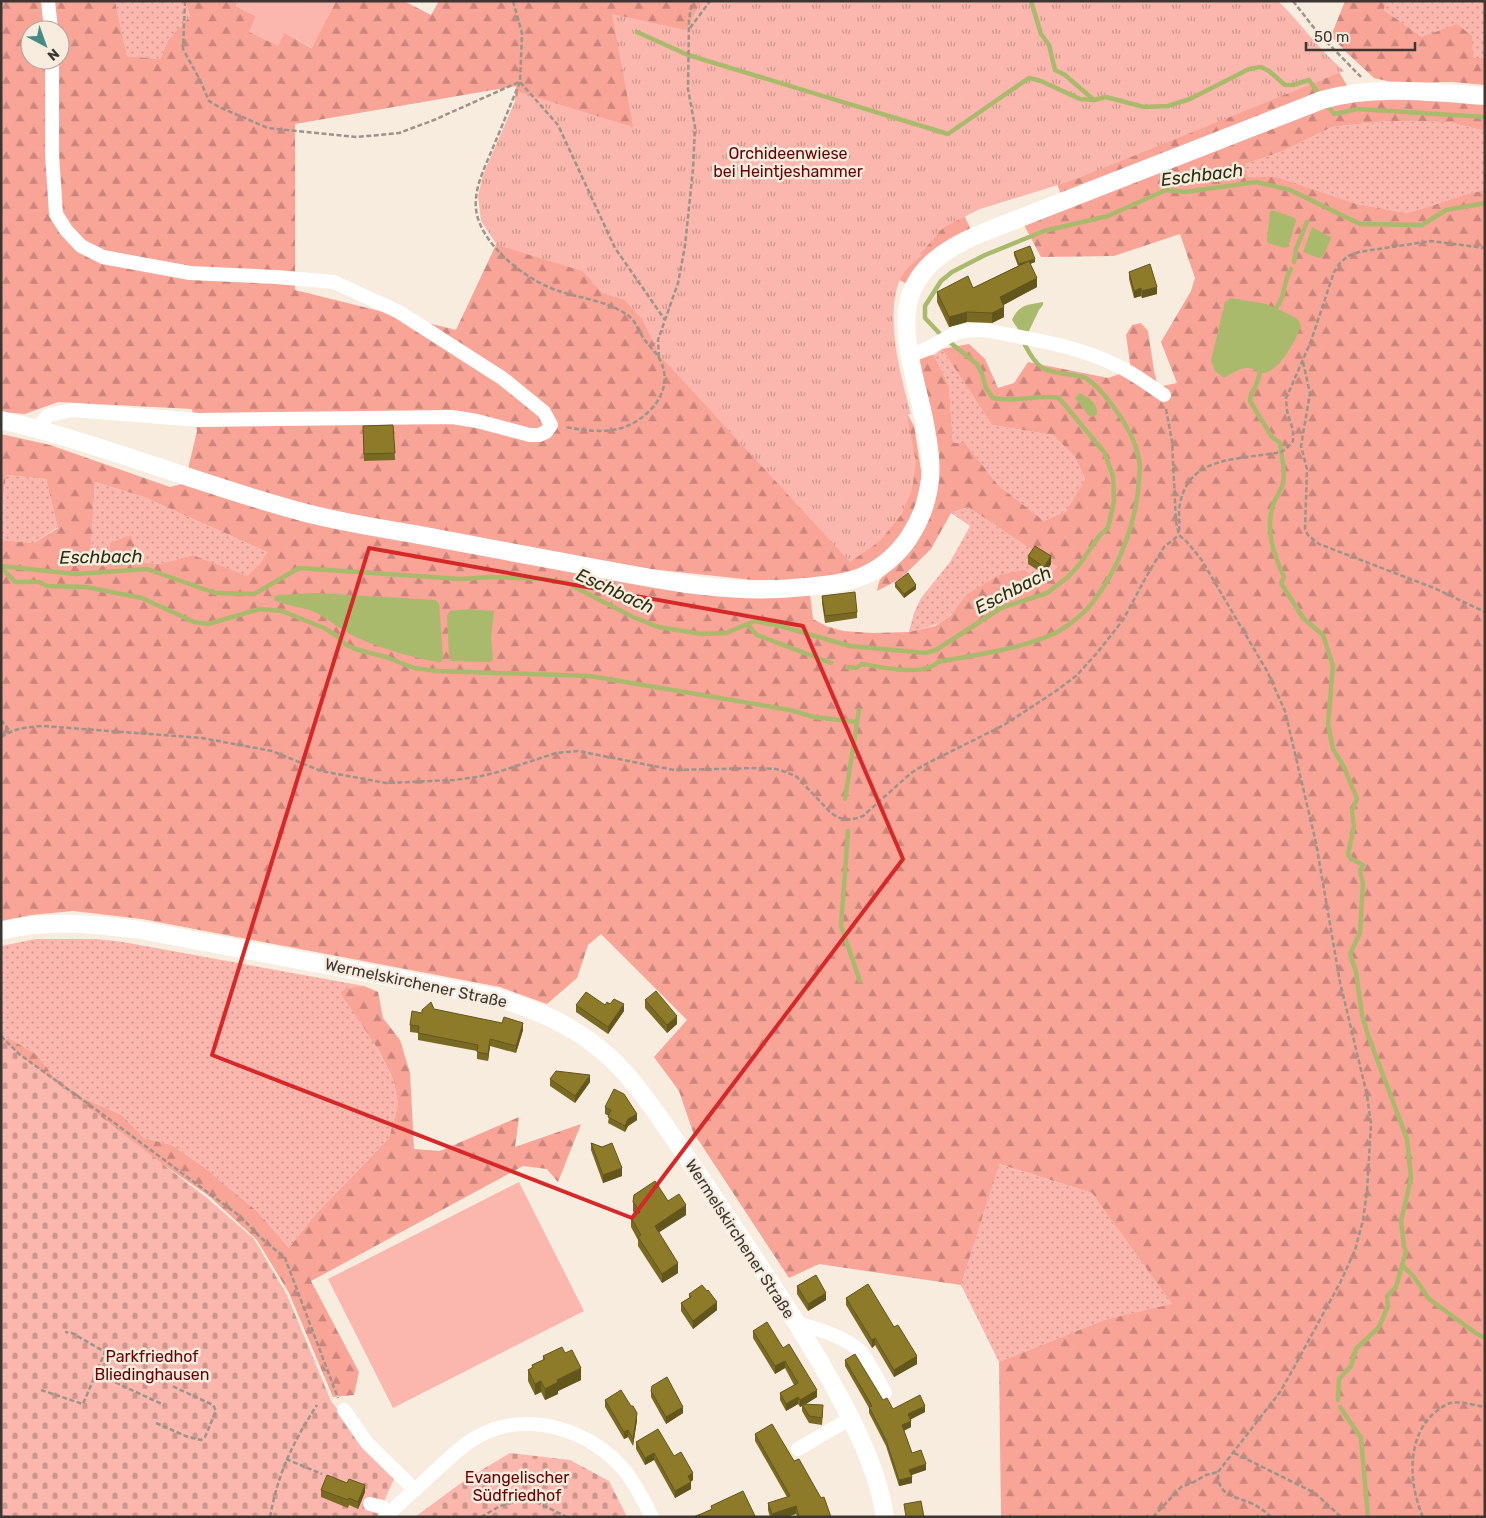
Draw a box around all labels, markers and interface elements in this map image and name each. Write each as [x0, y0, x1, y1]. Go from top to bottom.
north arrow [20, 20, 70, 70]
scale bar [1306, 20, 1415, 52]
text: 50 m [1314, 28, 1349, 46]
text: N [44, 45, 63, 64]
park label: Orchideenwiese bei Heintjeshammer [713, 144, 863, 181]
water label: Eschbach [1159, 159, 1245, 191]
water label: Eschbach [59, 545, 143, 569]
water label: Eschbach [971, 561, 1055, 619]
water label: Eschbach [573, 563, 657, 619]
street label: Wermelskirchener Straße [323, 954, 509, 1012]
street label: Wermelskirchener Straße [681, 1156, 799, 1322]
park label: Parkfriedhof Bliedinghausen [94, 1347, 210, 1384]
park label: Evangelischer Südfriedhof [465, 1468, 569, 1505]

